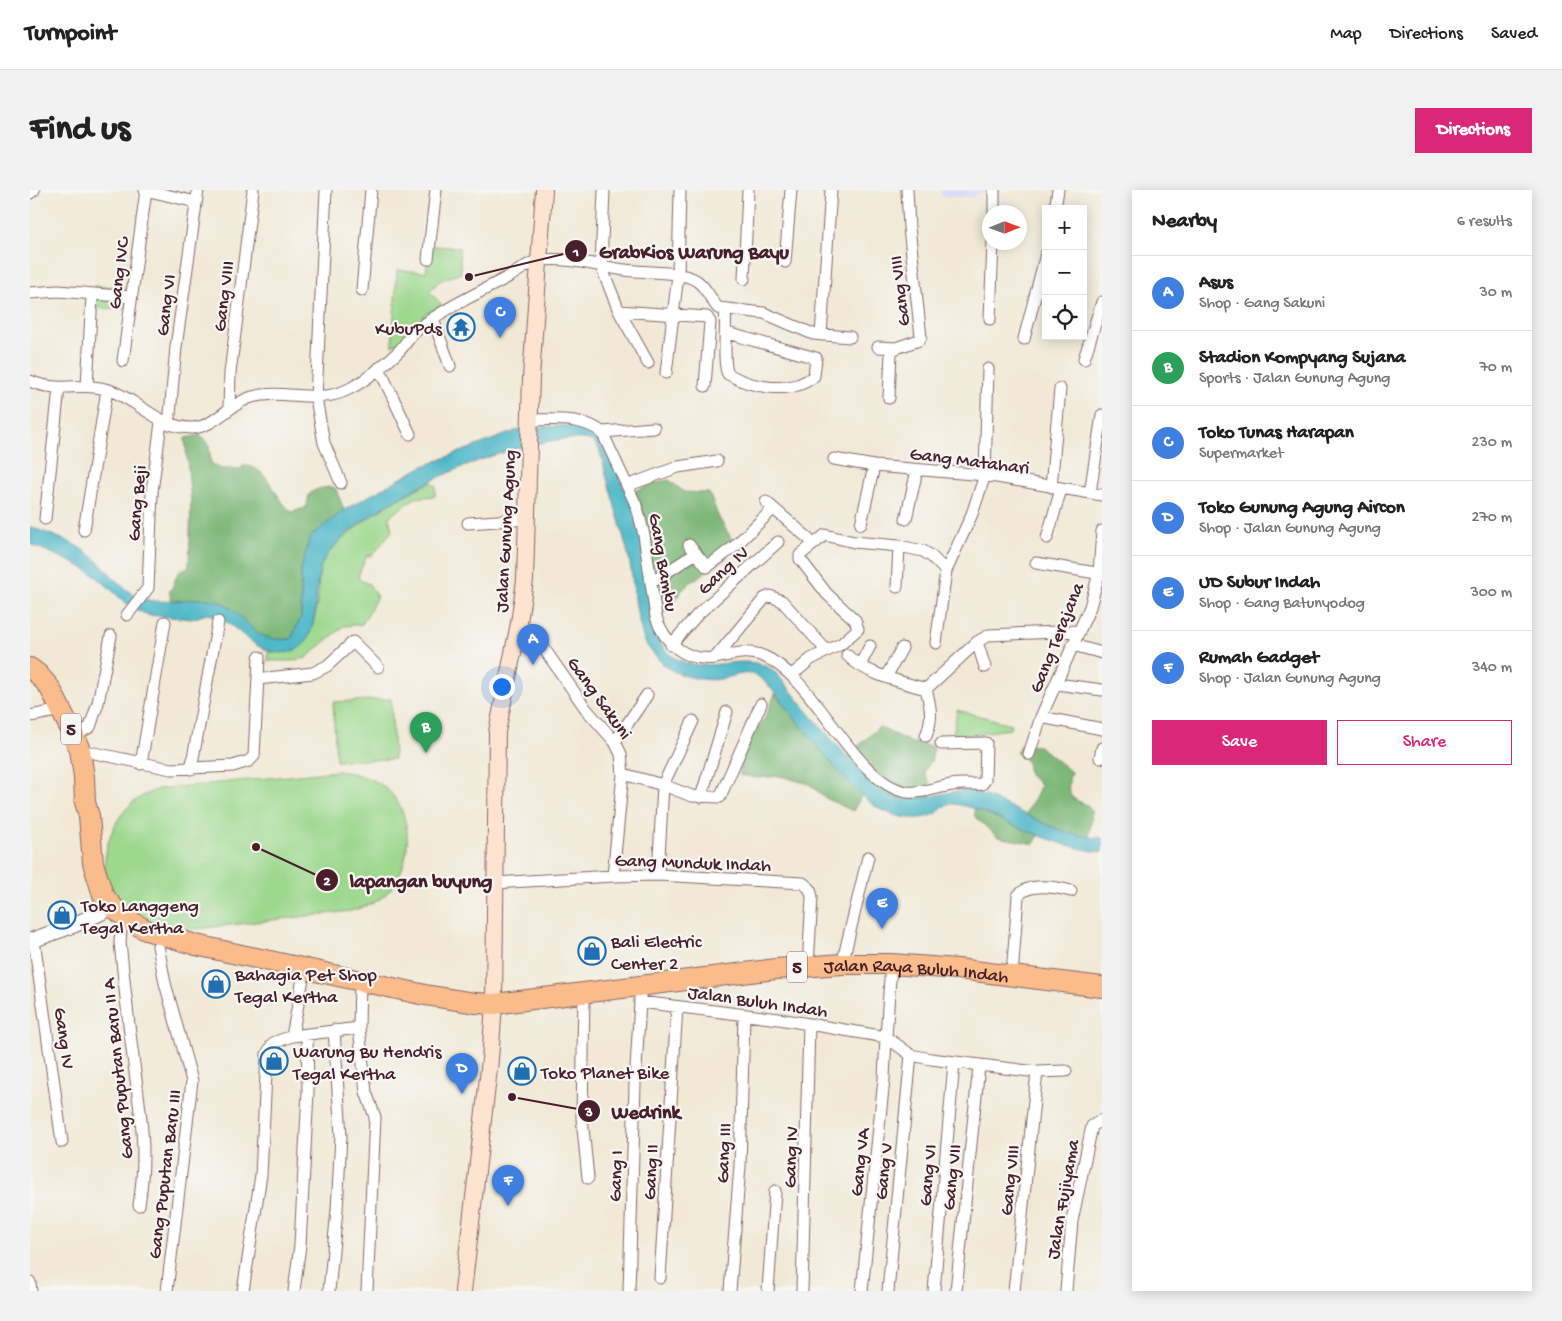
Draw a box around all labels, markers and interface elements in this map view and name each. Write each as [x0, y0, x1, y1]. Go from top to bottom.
text: Turnpoint [25, 20, 116, 49]
text: Map [1330, 24, 1362, 45]
text: Directions [1390, 24, 1463, 45]
text: Saved [1491, 24, 1537, 45]
button: Directions [1415, 108, 1532, 153]
text: Find us [30, 110, 130, 151]
north arrow [982, 205, 1027, 250]
map controls [1042, 205, 1087, 340]
button: + [1042, 205, 1087, 250]
text: Nearby [1152, 210, 1217, 235]
text: 6 results [1457, 213, 1512, 232]
callout: GrabKios Warung Bayu [564, 233, 799, 268]
street label: Gang IVC [105, 234, 137, 311]
text: GrabKios Warung Bayu [599, 243, 790, 266]
text: 1 [572, 244, 579, 262]
button: − [1042, 250, 1087, 295]
street label: Gang VIII [886, 254, 917, 327]
street label: Gang VIII [210, 260, 241, 333]
text: Asus [1199, 272, 1233, 295]
street label: Gang VI [152, 273, 183, 338]
text: A [1163, 284, 1173, 303]
text: 30 m [1479, 284, 1512, 303]
button: locate [1042, 295, 1087, 340]
text: Shop · Gang Sakuni [1199, 295, 1325, 314]
pin: C [484, 297, 516, 338]
temple icon: KubuPds [446, 312, 476, 342]
place label: KubuPds [375, 319, 443, 342]
text: Stadion Kompyang Sujana [1199, 347, 1406, 370]
text: B [1164, 359, 1172, 378]
text: 70 m [1479, 359, 1512, 378]
text: Sports · Jalan Gunung Agung [1199, 370, 1390, 389]
text: Toko Tunas Harapan [1199, 422, 1354, 445]
text: C [1164, 434, 1172, 453]
text: 230 m [1472, 434, 1512, 453]
street label: Gang Matahari [908, 444, 1031, 481]
text: Supermarket [1199, 445, 1284, 464]
street label: Jalan Gunung Agung [492, 449, 523, 613]
street label: Gang Beji [124, 464, 153, 542]
text: Toko Gunung Agung Aircon [1199, 497, 1405, 520]
text: D [1163, 509, 1173, 528]
text: 270 m [1472, 509, 1512, 528]
street label: Gang Bambu [642, 512, 682, 614]
text: Shop · Jalan Gunung Agung [1199, 520, 1381, 539]
street label: Gang IV [694, 542, 755, 601]
text: UD Subur Indah [1199, 572, 1320, 595]
street label: Gang Terajana [1026, 578, 1091, 697]
text: E [1163, 584, 1173, 603]
text: 300 m [1470, 584, 1512, 603]
text: Shop · Gang Batunyodog [1199, 595, 1365, 614]
pin: A [517, 624, 549, 665]
text: Rumah Gadget [1199, 647, 1319, 670]
street label: Gang Sakuni [560, 653, 636, 745]
text: F [1164, 659, 1172, 678]
text: 340 m [1472, 659, 1512, 678]
text: Shop · Jalan Gunung Agung [1199, 670, 1381, 689]
your location [489, 674, 515, 700]
pin: B [410, 712, 442, 753]
road number: 5 [61, 714, 81, 744]
button: Save [1152, 720, 1327, 765]
button: Share [1337, 720, 1512, 765]
street label: Gang Munduk Indah [614, 850, 771, 879]
callout: lapangan buyung [315, 863, 502, 898]
text: lapangan buyung [349, 872, 492, 895]
text: 2 [323, 873, 331, 891]
pin: E [866, 888, 898, 929]
place label: Toko Langgeng Tegal Kertha [80, 896, 199, 941]
shop icon: Toko Langgeng Tegal Kertha [47, 900, 77, 930]
place label: Bali Electric Center 2 [610, 932, 702, 977]
shop icon: Bali Electric Center 2 [577, 936, 607, 966]
road number: 5 [787, 952, 807, 982]
street label: Jalan Raya Buluh Indah [823, 956, 1010, 990]
place label: Bahagia Pet Shop Tegal Kertha [234, 965, 377, 1010]
shop icon: Bahagia Pet Shop Tegal Kertha [201, 969, 231, 999]
street label: Gang Puputan Baru II A [98, 975, 140, 1160]
street label: Jalan Buluh Indah [686, 982, 829, 1025]
street label: Gang IV [47, 1006, 78, 1071]
place label: Warung Bu Hendris Tegal Kertha [292, 1042, 442, 1087]
shop icon: Warung Bu Hendris Tegal Kertha [259, 1046, 289, 1076]
pin: D [446, 1053, 478, 1094]
shop icon: Toko Planet Bike [507, 1056, 537, 1086]
place label: Toko Planet Bike [540, 1063, 670, 1086]
street label: Gang Puputan Baru III [145, 1088, 188, 1260]
callout: Wedrink [577, 1094, 690, 1129]
text: Wedrink [611, 1103, 683, 1126]
text: 3 [584, 1104, 593, 1122]
street label: Gang III [712, 1122, 739, 1184]
street label: Gang VA [846, 1125, 877, 1198]
street label: Gang IV [780, 1126, 805, 1189]
street label: Jalan Fujiyama [1043, 1137, 1087, 1261]
street label: Gang V [871, 1142, 900, 1201]
street label: Gang VI [915, 1143, 944, 1207]
street label: Gang VII [939, 1143, 968, 1212]
street label: Gang II [640, 1144, 665, 1201]
street label: Gang VIII [996, 1144, 1027, 1217]
street label: Gang I [605, 1150, 630, 1202]
pin: F [492, 1165, 524, 1206]

